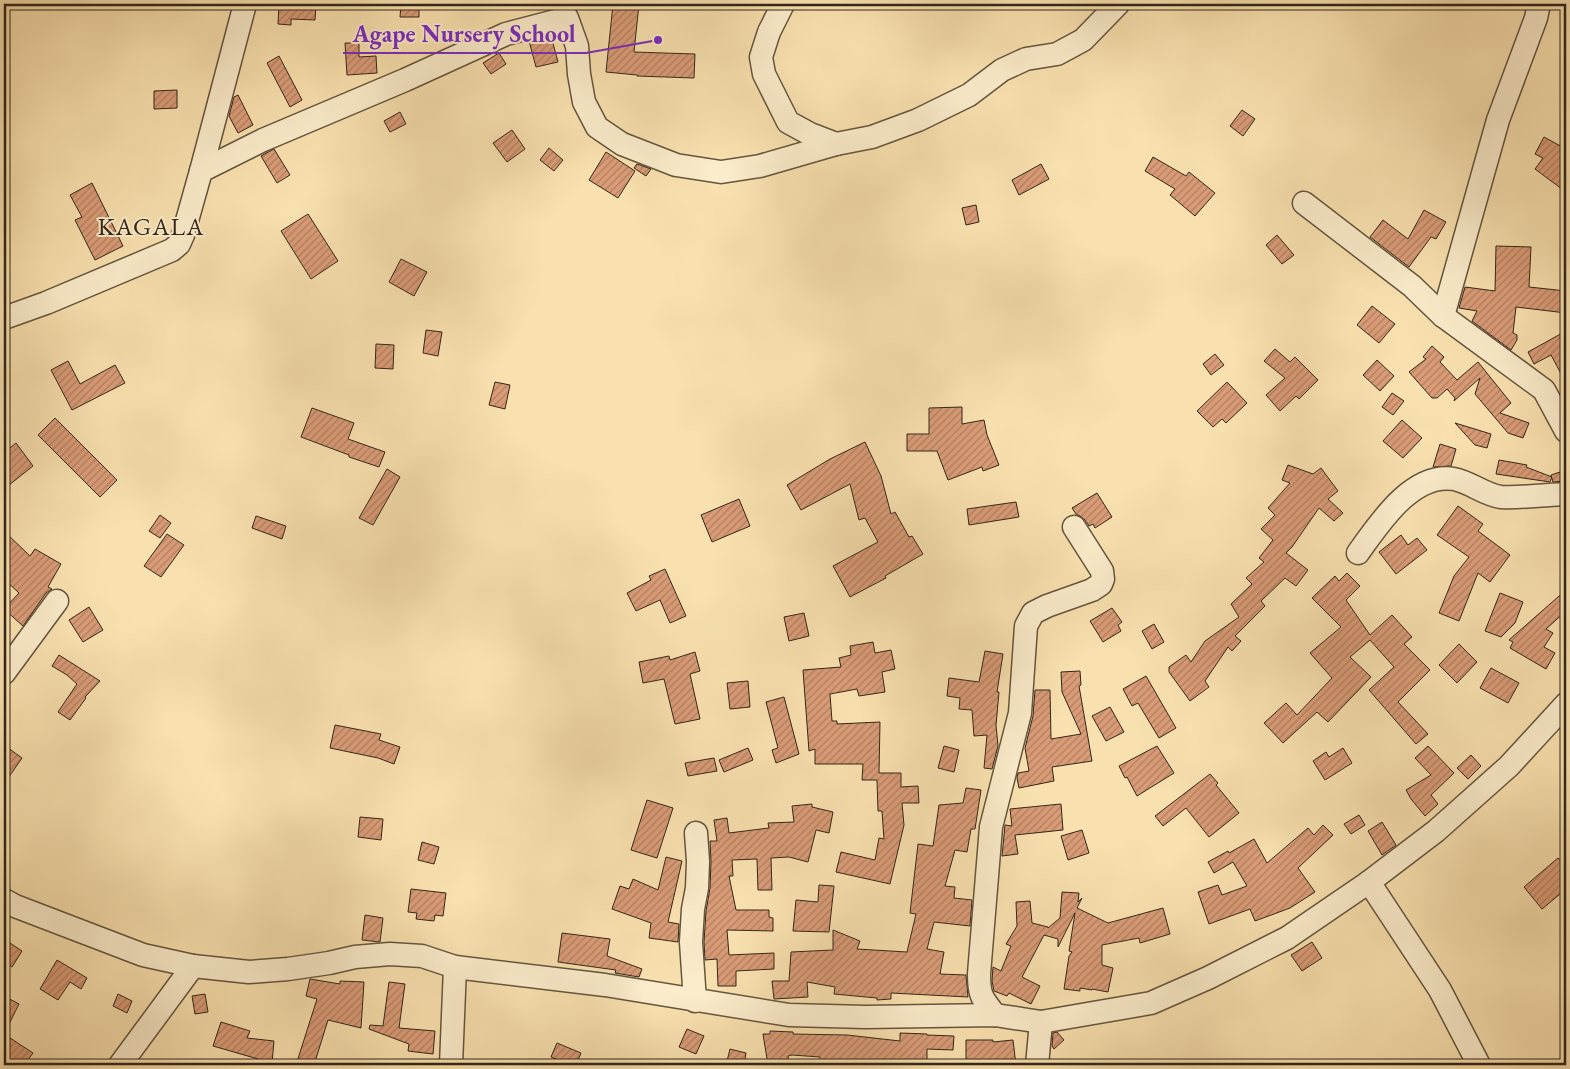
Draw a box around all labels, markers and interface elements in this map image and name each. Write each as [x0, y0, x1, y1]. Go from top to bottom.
callout: Agape Nursery School [343, 14, 586, 53]
text: Agape Nursery School [352, 18, 576, 50]
district label: KAGALA [97, 210, 205, 242]

